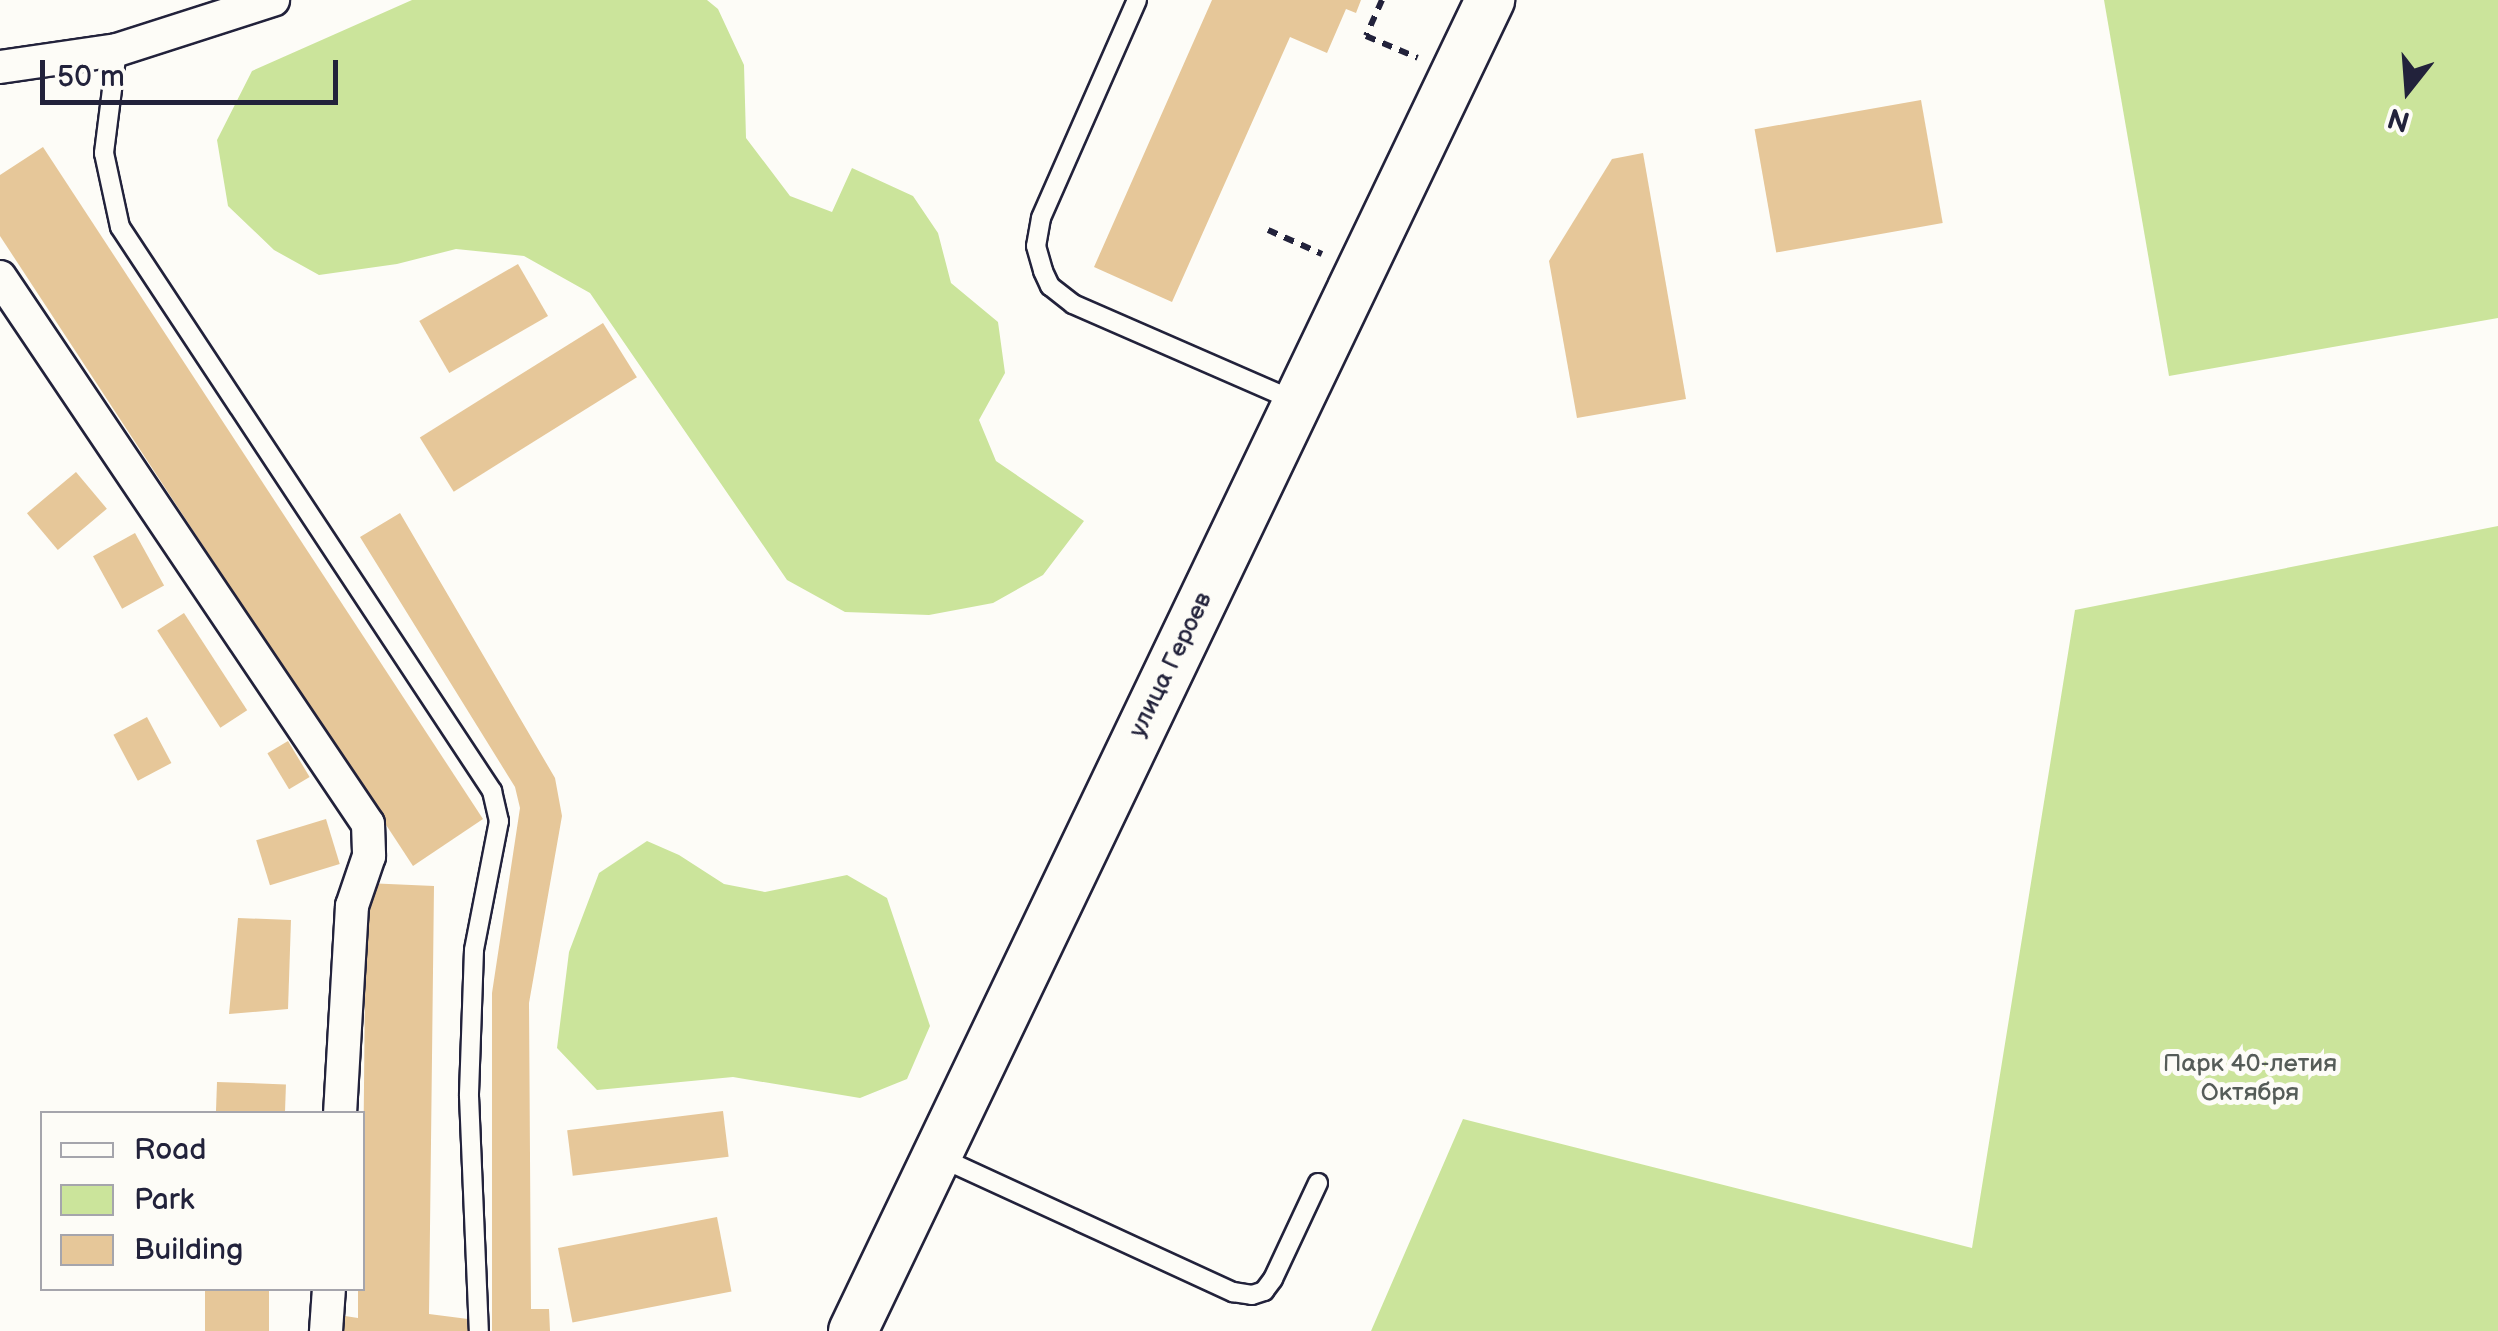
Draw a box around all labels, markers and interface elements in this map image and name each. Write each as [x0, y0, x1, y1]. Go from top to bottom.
scale bar [45, 40, 342, 102]
north arrow [2358, 40, 2458, 140]
text: 50 m [57, 59, 125, 95]
text: N [2384, 100, 2414, 138]
street label: улица Героев [1123, 588, 1219, 742]
park label: Парк 40-летия Октября [2163, 1050, 2337, 1109]
legend [40, 1111, 365, 1291]
text: Road [134, 1132, 207, 1168]
text: Park [134, 1182, 194, 1218]
text: Building [134, 1232, 243, 1268]

